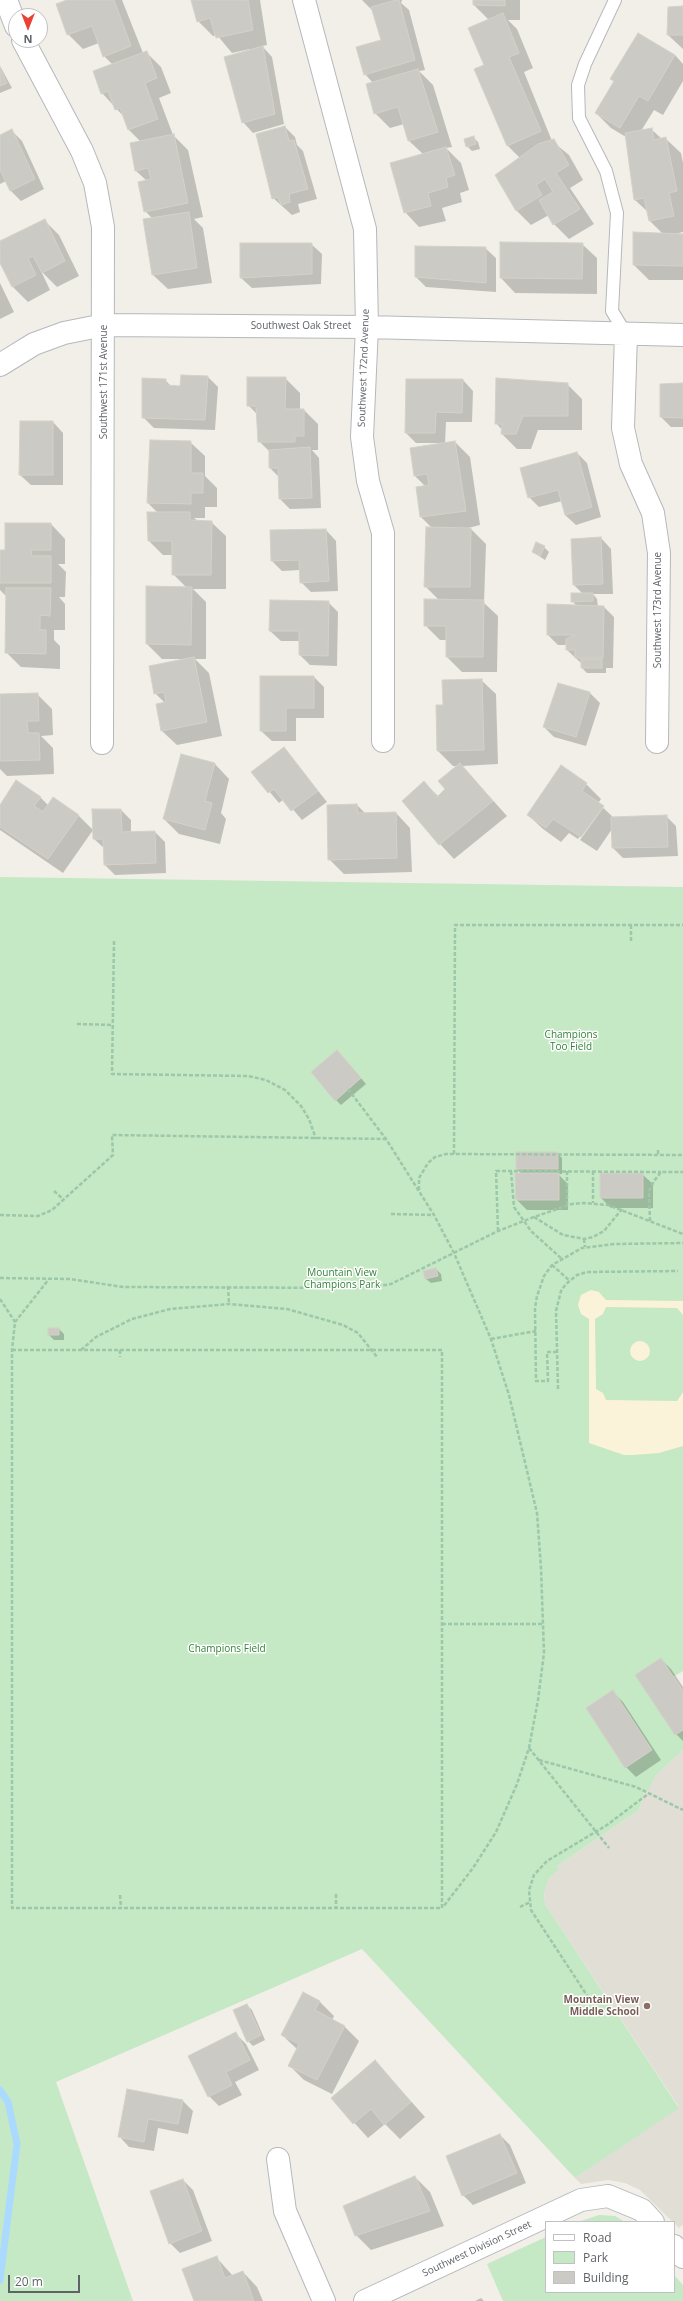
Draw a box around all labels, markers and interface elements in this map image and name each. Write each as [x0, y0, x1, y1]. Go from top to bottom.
north arrow [8, 8, 48, 48]
text: N [24, 32, 32, 47]
street label: Southwest 172nd Avenue [356, 309, 372, 427]
street label: Southwest Oak Street [251, 320, 351, 332]
street label: Southwest 171st Avenue [98, 325, 110, 439]
street label: Southwest 173rd Avenue [652, 552, 664, 668]
park label: Champions Too Field [545, 1029, 597, 1052]
park label: Mountain View Champions Park [304, 1267, 380, 1290]
park label: Champions Field [188, 1643, 266, 1655]
place label: Mountain View Middle School [564, 1994, 639, 2018]
marker: Mountain View Middle School [642, 2001, 652, 2011]
street label: Southwest Division Street [421, 2218, 533, 2280]
legend [545, 2221, 675, 2293]
text: Road [583, 2229, 612, 2246]
text: Park [583, 2249, 608, 2266]
scale bar [10, 2267, 82, 2293]
text: Building [583, 2269, 628, 2286]
text: 20 m [15, 2273, 43, 2290]

